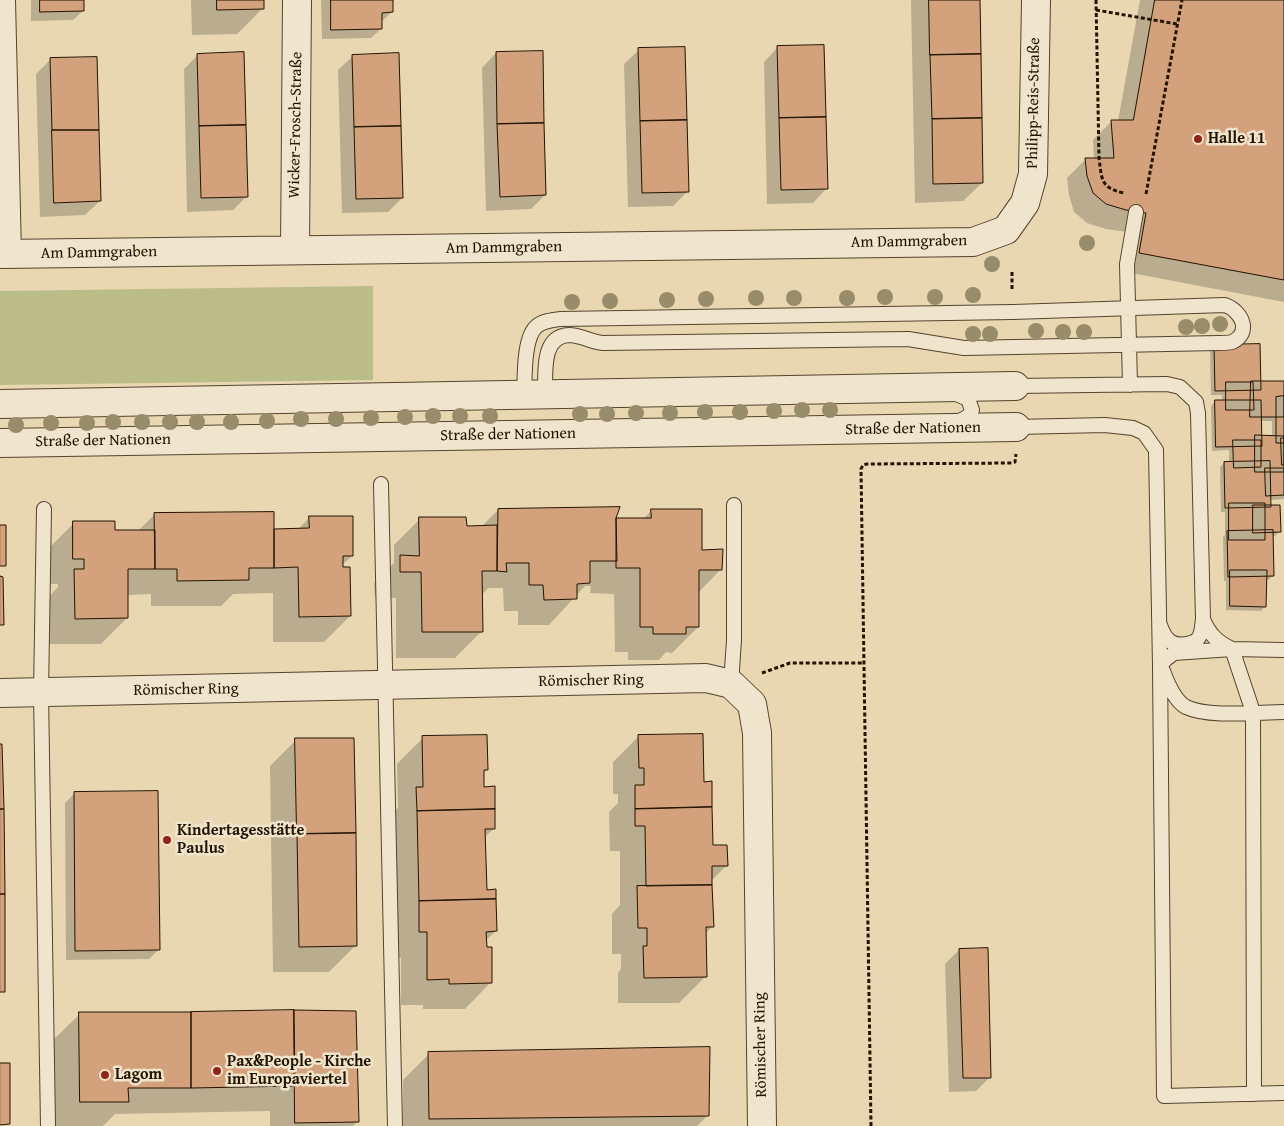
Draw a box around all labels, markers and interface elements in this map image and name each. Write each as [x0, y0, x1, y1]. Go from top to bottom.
street label: Philipp-Reis-Straße [1023, 37, 1045, 169]
street label: Wicker-Frosch-Straße [285, 51, 307, 199]
place label: Halle 11 [1208, 129, 1265, 149]
marker: Halle 11 [1192, 133, 1204, 145]
street label: Am Dammgraben [851, 231, 967, 253]
street label: Am Dammgraben [446, 237, 562, 259]
street label: Am Dammgraben [41, 242, 157, 264]
street label: Straße der Nationen [845, 418, 981, 440]
street label: Straße der Nationen [440, 424, 576, 446]
street label: Straße der Nationen [35, 430, 171, 452]
street label: Römischer Ring [538, 670, 644, 692]
street label: Römischer Ring [133, 679, 239, 701]
place label: Kindertagesstätte Paulus [177, 821, 304, 859]
marker: Kindertagesstätte Paulus [161, 834, 173, 846]
street label: Römischer Ring [750, 992, 772, 1098]
place label: Pax&People - Kirche im Europaviertel [227, 1052, 371, 1090]
place label: Lagom [115, 1065, 162, 1085]
marker: Pax&People - Kirche im Europaviertel [211, 1065, 223, 1077]
marker: Lagom [99, 1069, 111, 1081]

